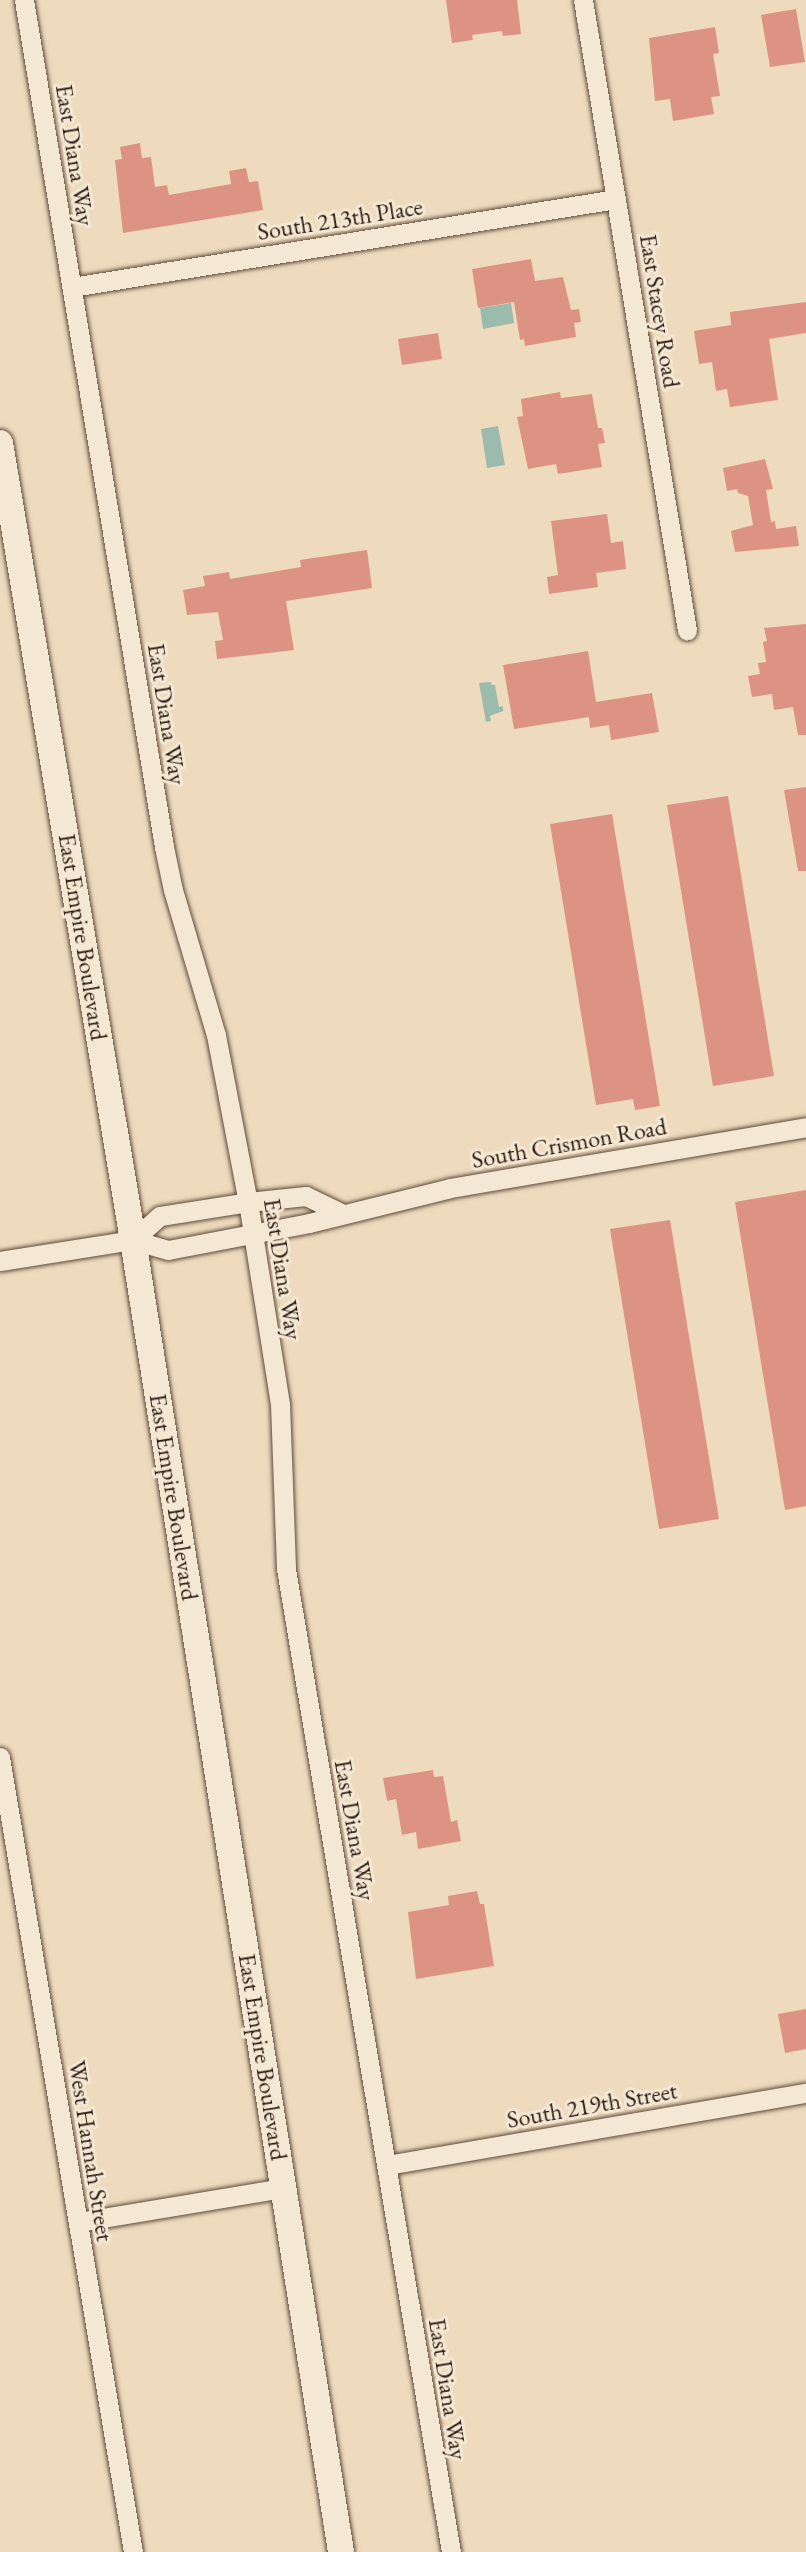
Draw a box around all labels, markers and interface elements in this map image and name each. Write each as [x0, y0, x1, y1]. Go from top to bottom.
street label: East Diana Way [50, 82, 100, 228]
street label: South 213th Place [255, 192, 425, 246]
street label: East Stacey Road [634, 232, 686, 390]
street label: East Diana Way [142, 641, 192, 787]
street label: East Empire Boulevard [52, 832, 114, 1042]
street label: South Crismon Road [469, 1112, 669, 1174]
street label: East Diana Way [258, 1196, 308, 1342]
street label: East Empire Boulevard [143, 1392, 205, 1602]
street label: East Diana Way [328, 1757, 382, 1903]
street label: East Empire Boulevard [232, 1952, 294, 2162]
street label: West Hannah Street [62, 2058, 120, 2244]
street label: South 219th Street [505, 2076, 679, 2134]
street label: East Diana Way [423, 2316, 473, 2462]

